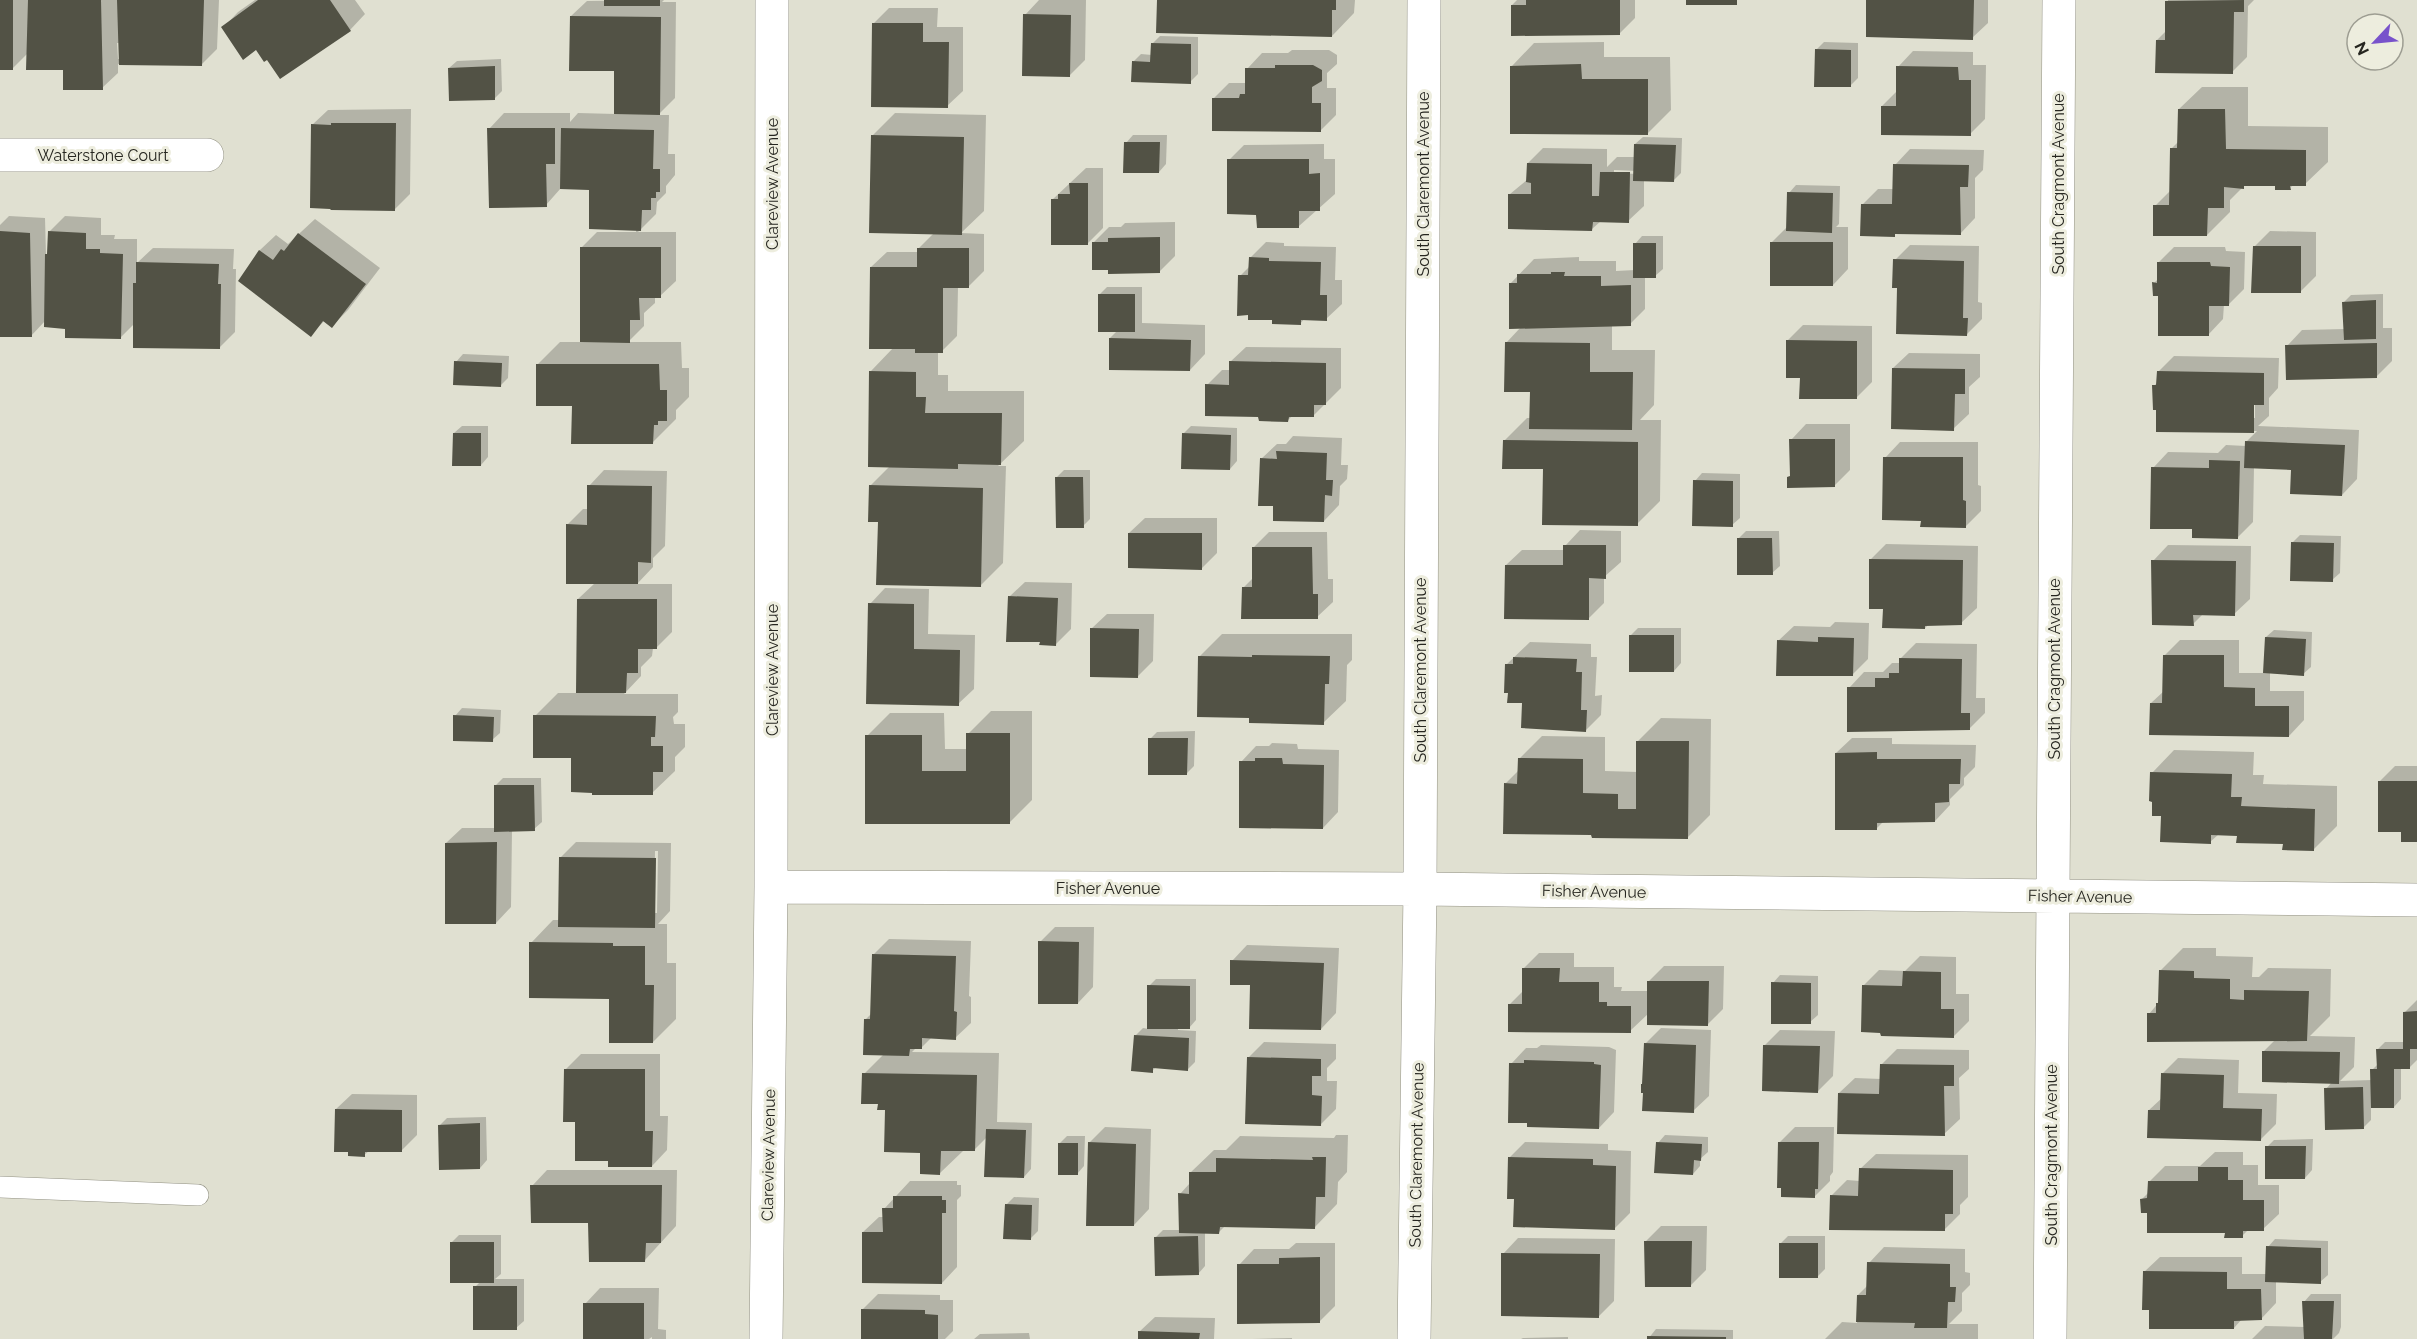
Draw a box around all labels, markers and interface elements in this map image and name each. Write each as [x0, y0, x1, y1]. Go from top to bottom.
north arrow [2345, 12, 2405, 72]
text: N [2351, 39, 2373, 58]
street label: South Claremont Avenue [1414, 92, 1433, 276]
street label: South Cragmont Avenue [2049, 93, 2068, 275]
street label: Clareview Avenue [763, 118, 782, 250]
street label: Waterstone Court [37, 146, 169, 165]
street label: South Claremont Avenue [1411, 578, 1430, 762]
street label: South Cragmont Avenue [2045, 578, 2064, 760]
street label: Clareview Avenue [763, 604, 782, 736]
street label: Fisher Avenue [1056, 879, 1160, 898]
street label: Fisher Avenue [1542, 881, 1646, 902]
street label: Fisher Avenue [2028, 886, 2132, 907]
street label: South Claremont Avenue [1405, 1062, 1428, 1248]
street label: South Cragmont Avenue [2042, 1064, 2061, 1246]
street label: Clareview Avenue [758, 1089, 779, 1221]

